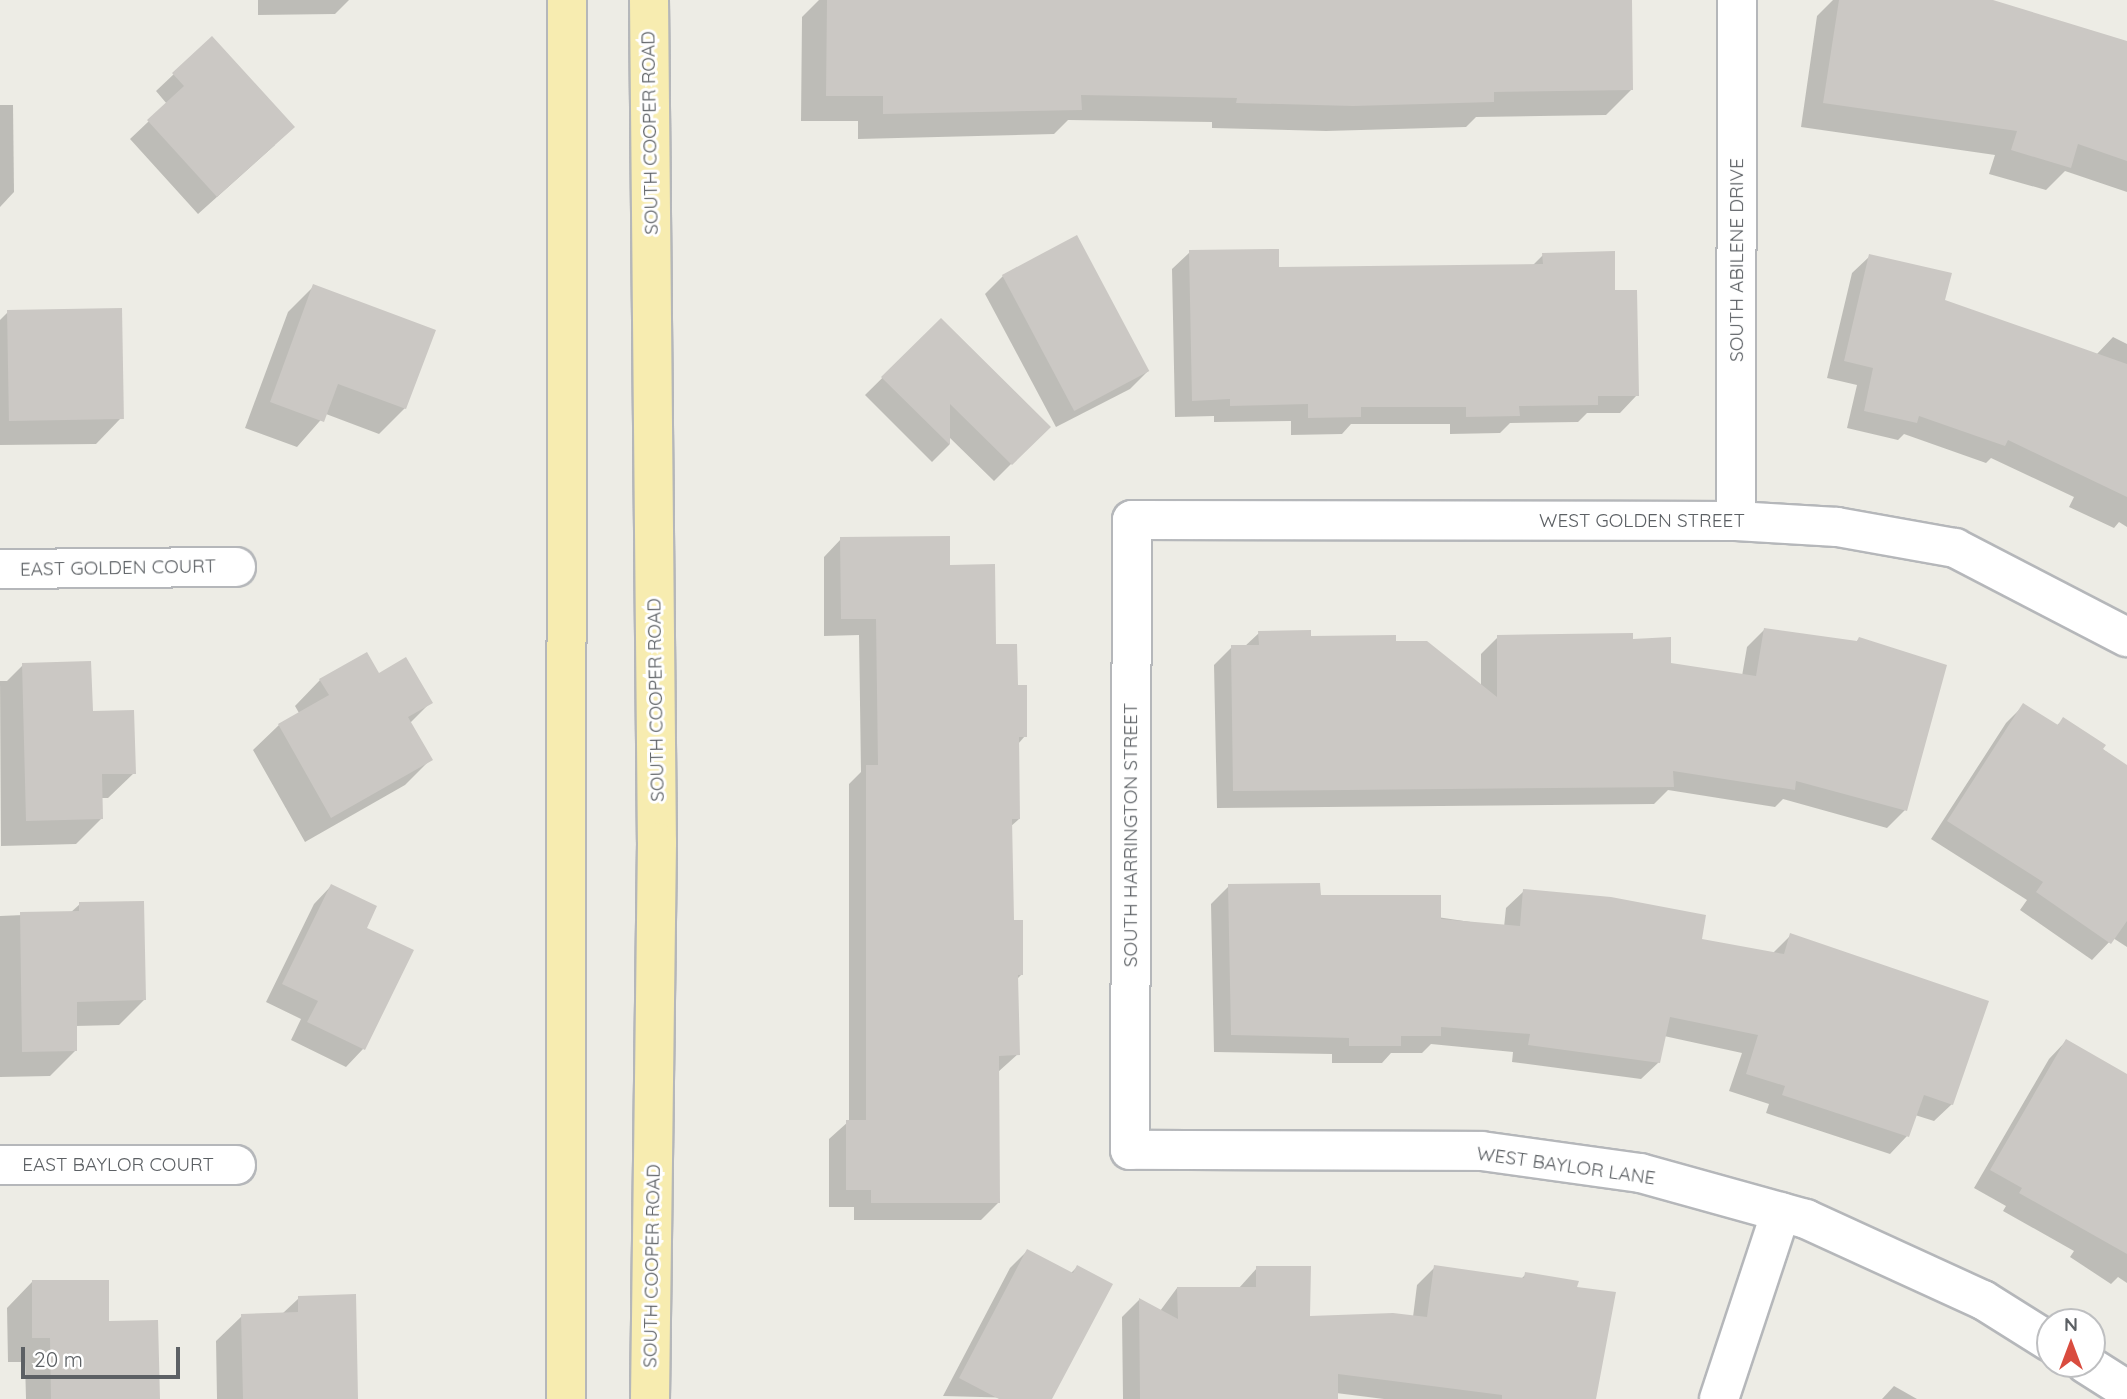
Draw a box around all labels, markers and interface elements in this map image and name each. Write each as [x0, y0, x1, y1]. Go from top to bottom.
street label: SOUTH COOPER ROAD [637, 31, 663, 235]
street label: SOUTH ABILENE DRIVE [1726, 158, 1748, 362]
street label: WEST GOLDEN STREET [1539, 510, 1745, 532]
street label: EAST GOLDEN COURT [20, 555, 216, 581]
street label: SOUTH COOPER ROAD [643, 598, 669, 802]
street label: SOUTH HARRINGTON STREET [1120, 703, 1142, 967]
street label: WEST BAYLOR LANE [1475, 1142, 1657, 1190]
street label: EAST BAYLOR COURT [22, 1154, 214, 1176]
street label: SOUTH COOPER ROAD [639, 1164, 665, 1368]
north arrow [2036, 1308, 2106, 1378]
text: N [2064, 1312, 2078, 1336]
scale bar [24, 1332, 184, 1376]
text: 20 m [34, 1346, 83, 1372]

